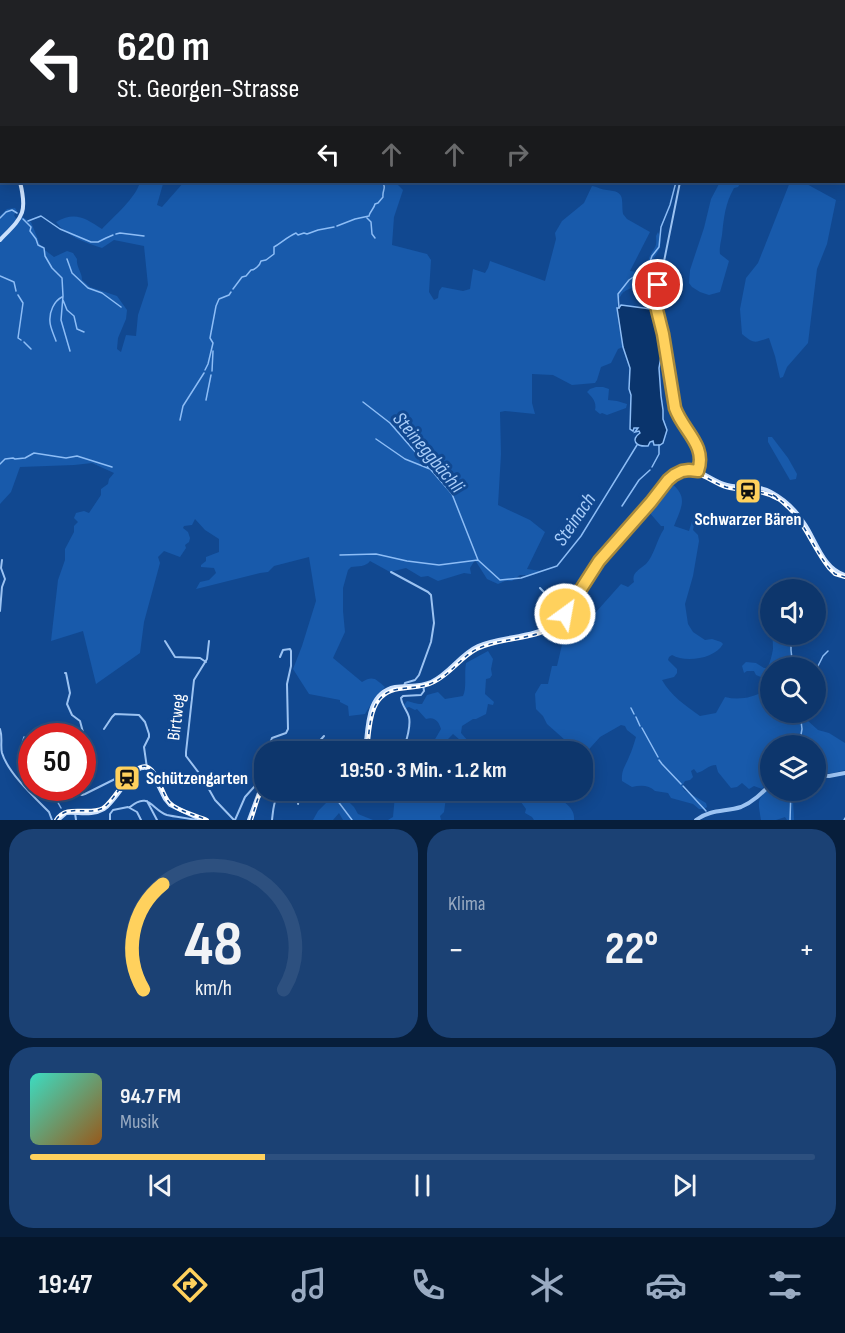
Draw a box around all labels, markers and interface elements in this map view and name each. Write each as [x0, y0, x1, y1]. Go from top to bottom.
text: 620 m [117, 22, 210, 73]
icon: left [18, 24, 96, 102]
text: St. Georgen-Strasse [117, 73, 299, 105]
icon: left [312, 138, 345, 171]
icon: ahead [375, 138, 408, 171]
icon: ahead [438, 138, 471, 171]
icon: right [501, 138, 534, 171]
pin [632, 259, 683, 310]
icon: arrive [641, 268, 674, 301]
water label: Steineggbächli [387, 407, 470, 499]
station icon: Schwarzer Bären [733, 476, 763, 506]
water label: Steinach [549, 489, 601, 550]
place label: Schwarzer Bären [694, 509, 802, 530]
map controls [760, 579, 826, 801]
button: sound [760, 579, 826, 645]
position arrow [533, 582, 597, 646]
button: search [760, 657, 826, 723]
street label: Birtweg [163, 693, 190, 742]
speed limit sign: 50 [18, 723, 96, 801]
button: layers [760, 735, 826, 801]
text: 19:50 · 3 Min. · 1.2 km [340, 757, 507, 784]
station icon: Schützengarten [112, 763, 142, 793]
place label: Schützengarten [146, 768, 248, 789]
text: Klima [448, 892, 486, 916]
text: 48 [184, 908, 243, 983]
text: 22° [605, 922, 658, 977]
text: − [448, 930, 464, 970]
text: + [799, 930, 815, 970]
text: km/h [195, 977, 232, 1002]
text: 94.7 FM [120, 1083, 181, 1110]
text: Musik [120, 1110, 159, 1134]
icon: previous [144, 1169, 177, 1202]
icon: pause [406, 1169, 439, 1202]
icon: next [668, 1169, 701, 1202]
icon: directions [169, 1264, 211, 1306]
icon: music [288, 1264, 330, 1306]
icon: phone [407, 1264, 449, 1306]
icon: climate [526, 1264, 568, 1306]
icon: car [645, 1264, 687, 1306]
icon: filters [764, 1264, 806, 1306]
text: 19:47 [39, 1269, 92, 1301]

